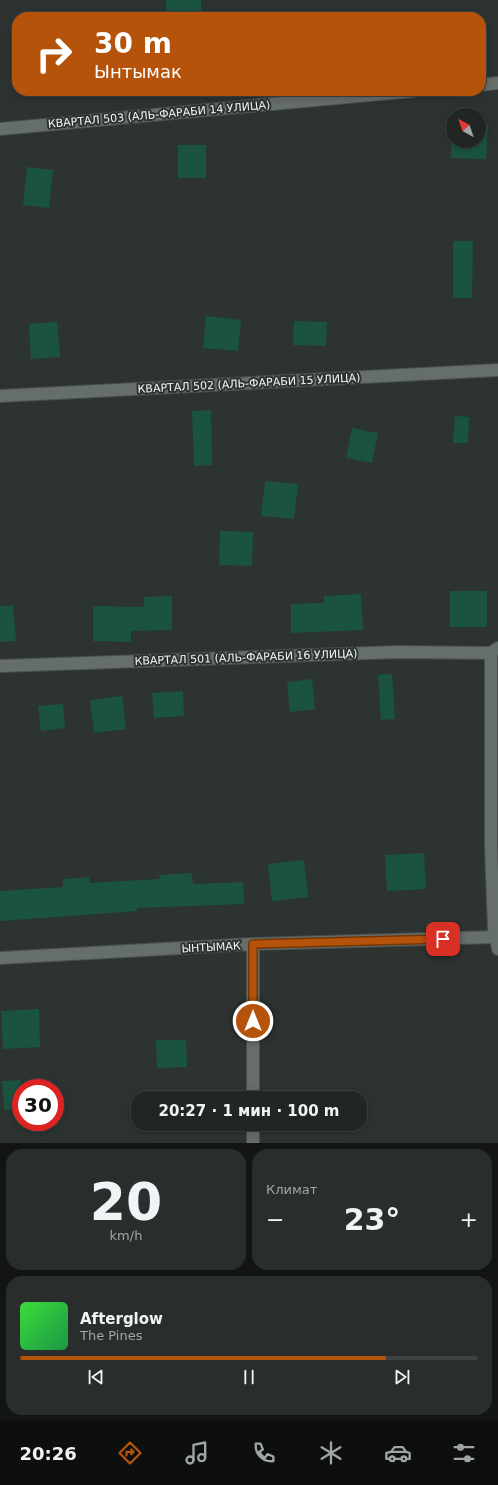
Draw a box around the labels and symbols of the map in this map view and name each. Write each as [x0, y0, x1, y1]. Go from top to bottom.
street label: КВАРТАЛ 503 (АЛЬ-ФАРАБИ 14 УЛИЦА) [47, 98, 271, 131]
north arrow [446, 108, 486, 148]
street label: КВАРТАЛ 502 (АЛЬ-ФАРАБИ 15 УЛИЦА) [137, 371, 361, 396]
street label: КВАРТАЛ 501 (АЛЬ-ФАРАБИ 16 УЛИЦА) [134, 647, 358, 668]
pin [426, 922, 460, 956]
street label: ЫНТЫМАК [181, 939, 241, 956]
position arrow [232, 1000, 274, 1042]
speed limit sign: 30 [12, 1079, 64, 1131]

